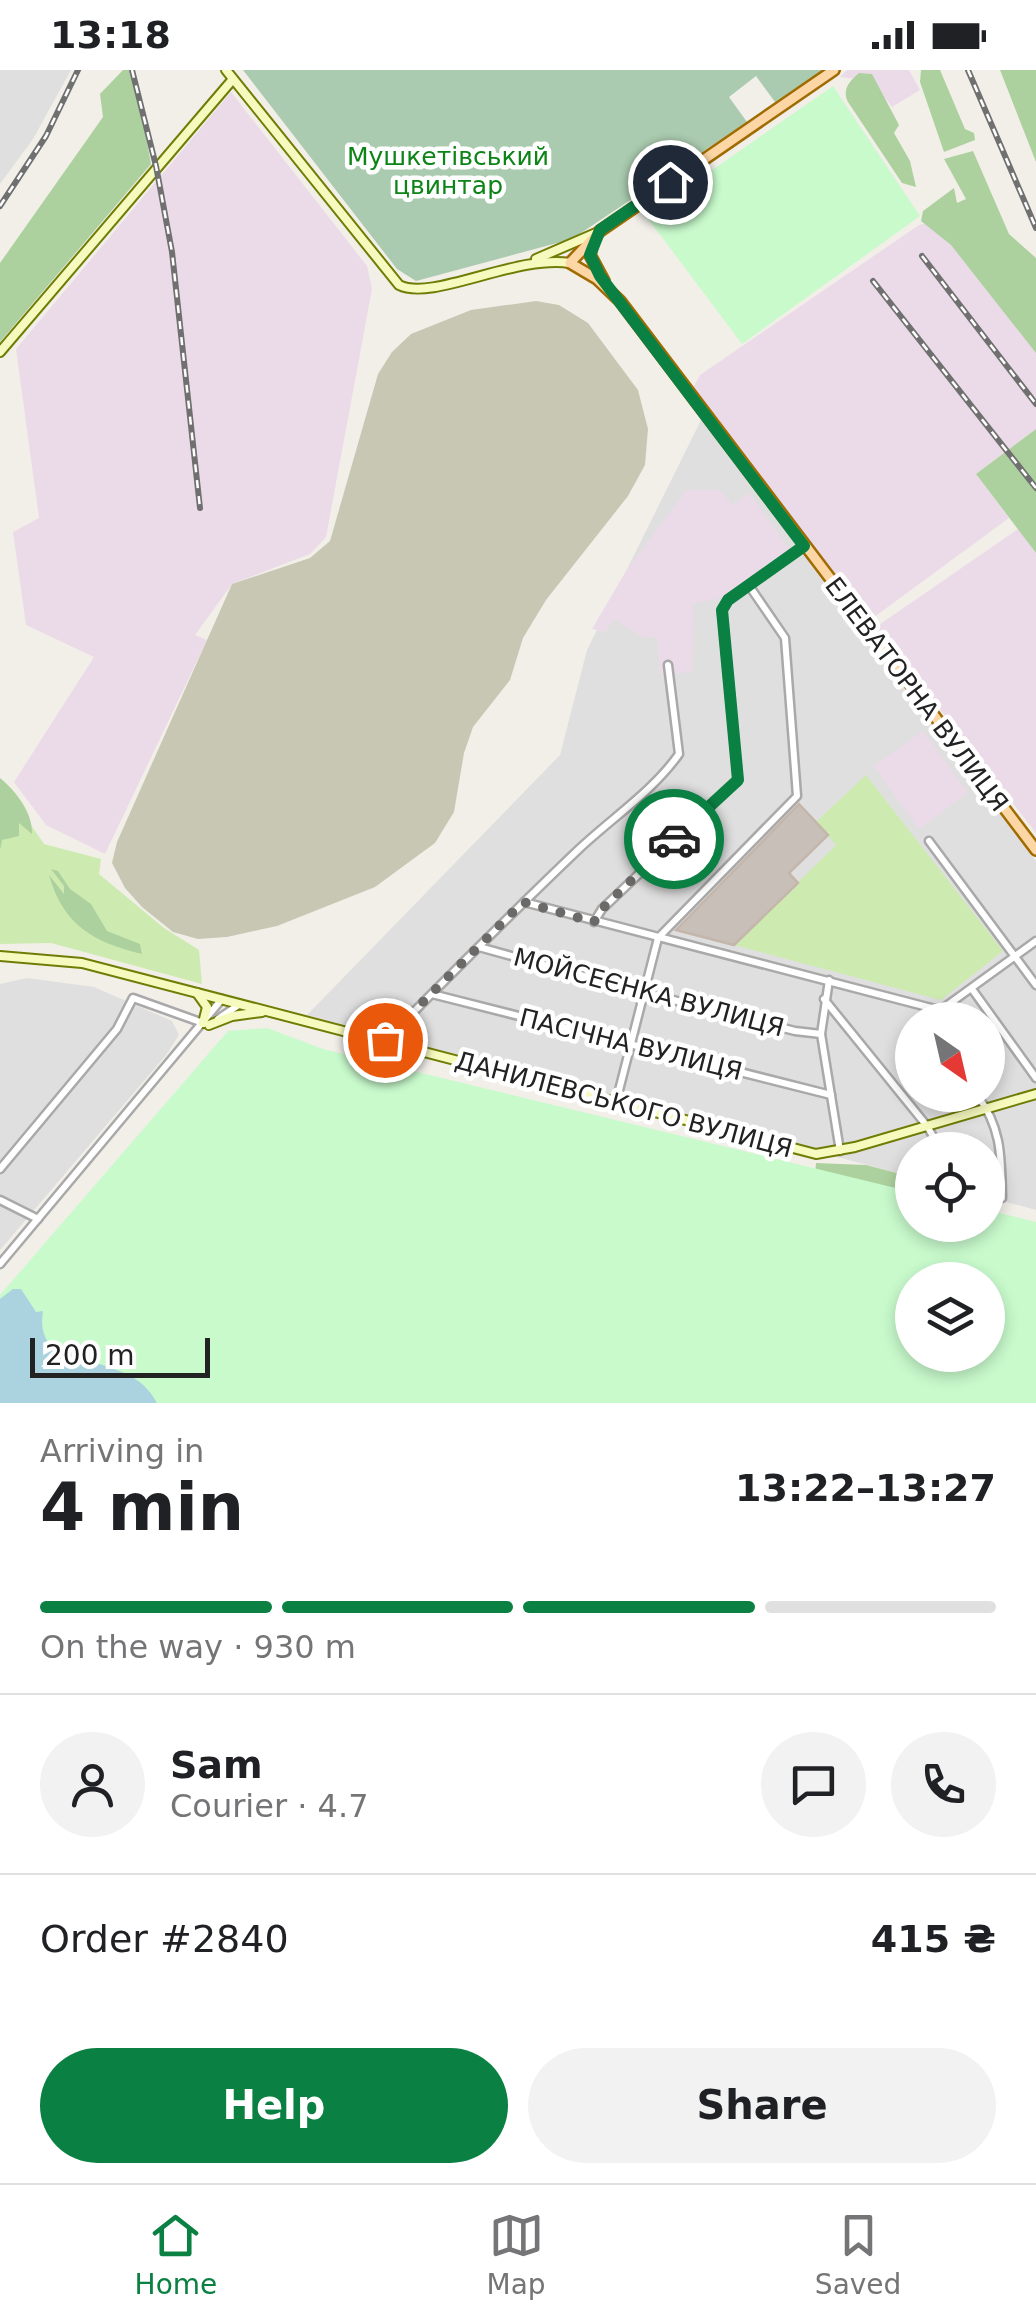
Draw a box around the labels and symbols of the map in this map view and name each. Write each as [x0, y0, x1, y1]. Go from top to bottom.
pin [628, 140, 713, 225]
park label: Мушкетівський цвинтар [347, 142, 549, 200]
street label: ЕЛЕВАТОРНА ВУЛИЦЯ [819, 572, 1014, 817]
courier [624, 789, 724, 889]
street label: МОЙСЕЄНКА ВУЛИЦЯ [510, 942, 787, 1043]
pin [343, 998, 428, 1083]
north arrow [895, 1002, 1005, 1112]
street label: ПАСІЧНА ВУЛИЦЯ [517, 1003, 745, 1086]
street label: ДАНИЛЕВСЬКОГО ВУЛИЦЯ [452, 1046, 795, 1163]
scale bar [30, 1333, 210, 1378]

